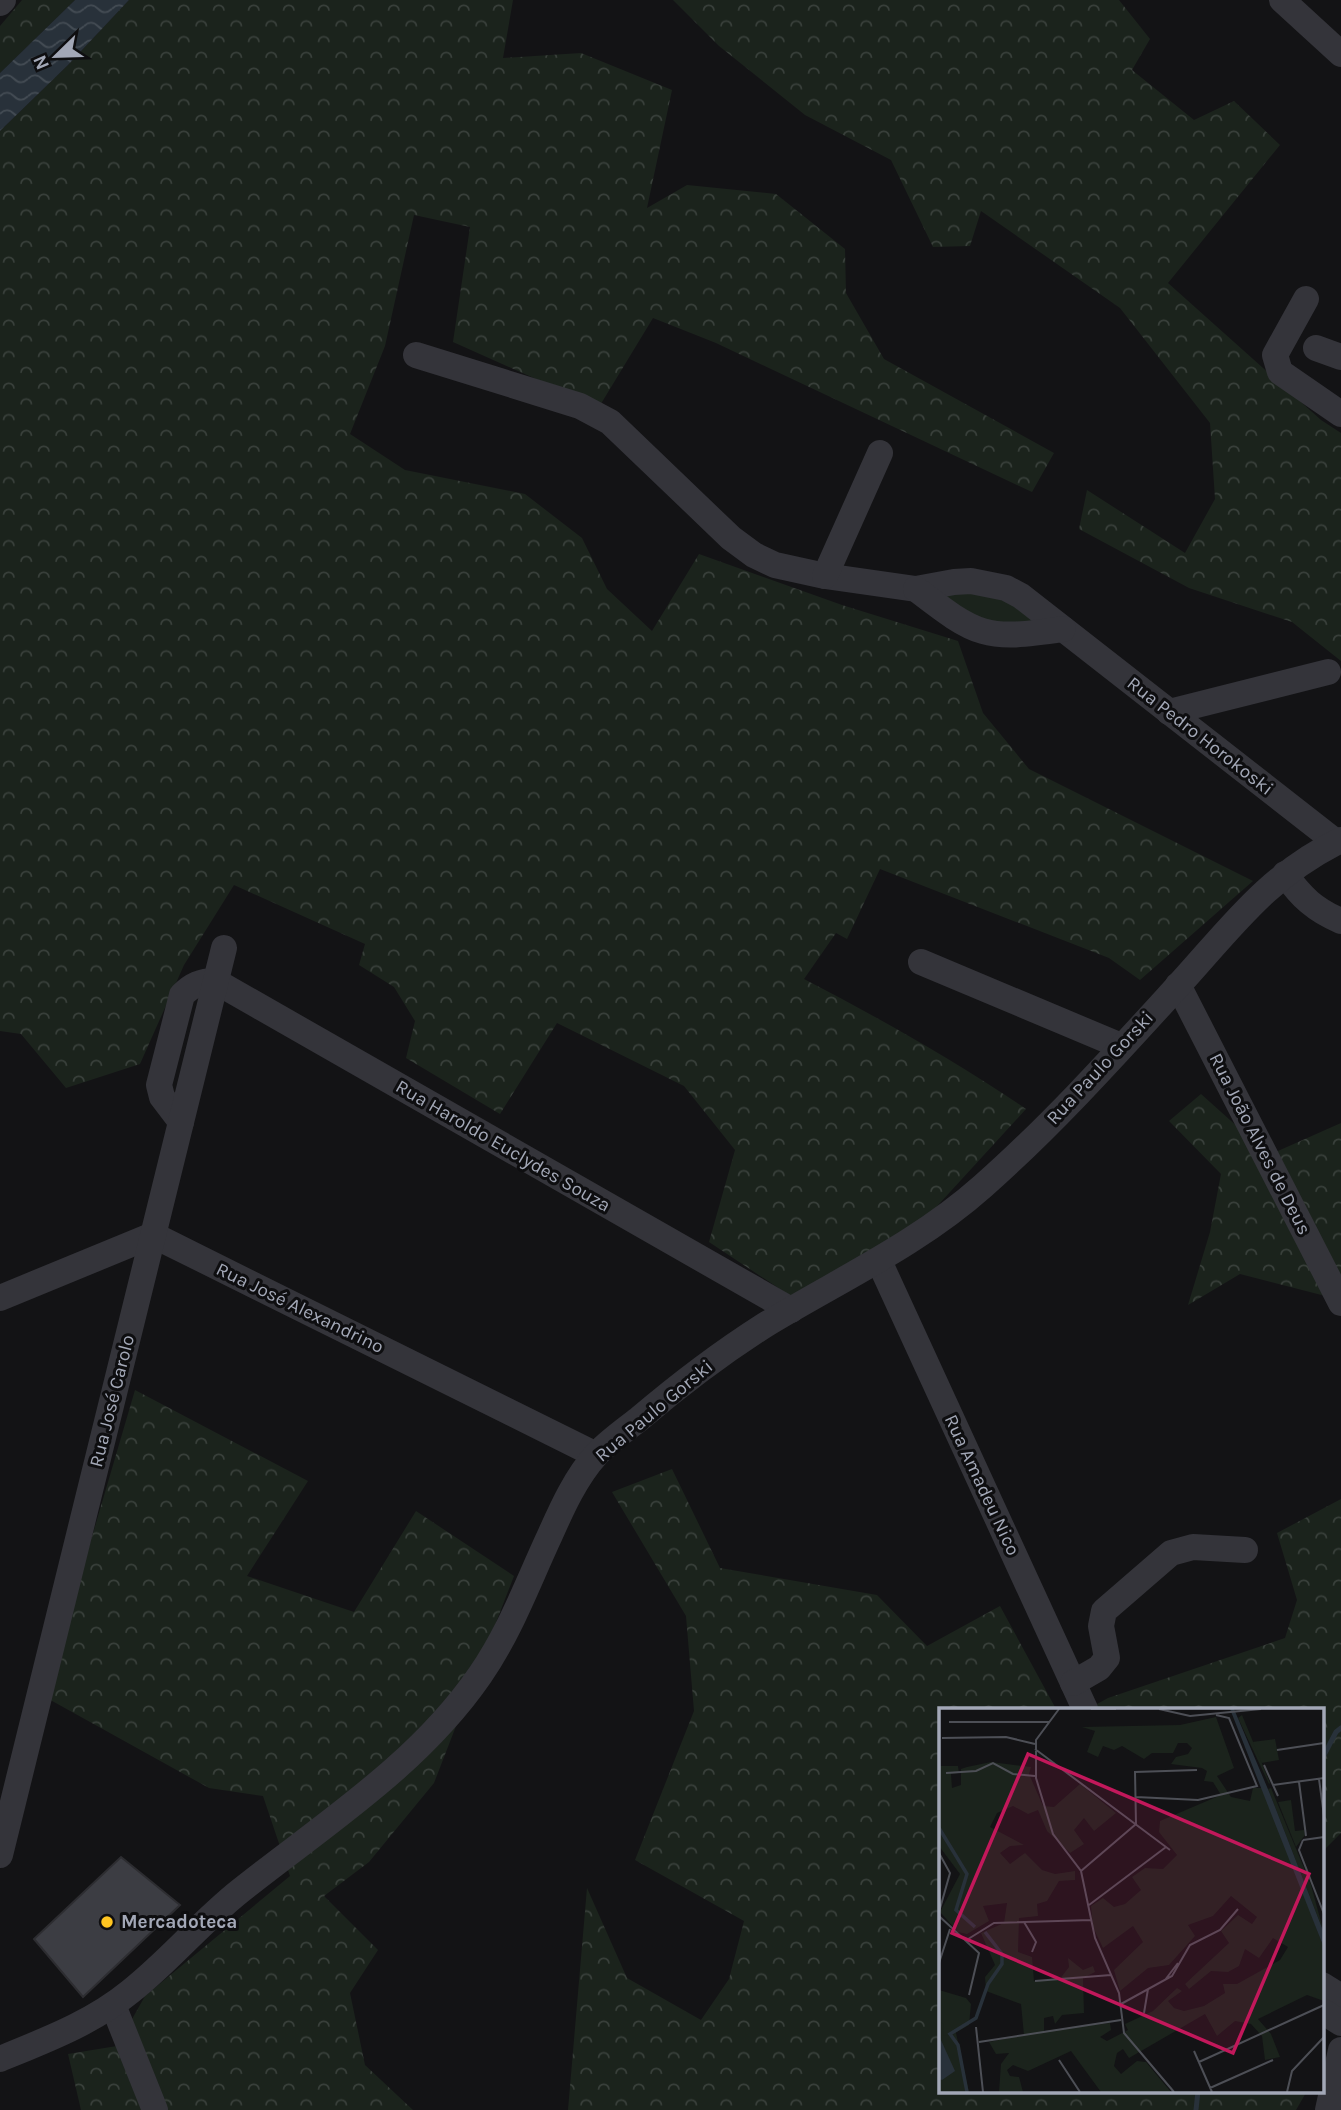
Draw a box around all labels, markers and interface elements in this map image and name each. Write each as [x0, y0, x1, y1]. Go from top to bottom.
north arrow [21, 21, 91, 91]
text: N [28, 52, 54, 73]
street label: Rua Pedro Horokoski [1123, 672, 1277, 800]
street label: Rua Paulo Gorski [1042, 1007, 1158, 1129]
street label: Rua João Alves de Deus [1205, 1050, 1315, 1238]
street label: Rua Haroldo Euclydes Souza [392, 1075, 614, 1217]
street label: Rua José Alexandrino [213, 1258, 387, 1358]
street label: Rua José Carolo [85, 1333, 139, 1469]
street label: Rua Paulo Gorski [591, 1355, 717, 1467]
street label: Rua Amadeu Nico [940, 1411, 1024, 1559]
inset map [939, 1708, 1324, 2092]
place label: Mercadoteca [121, 1911, 237, 1933]
marker: Mercadoteca [99, 1914, 115, 1930]

